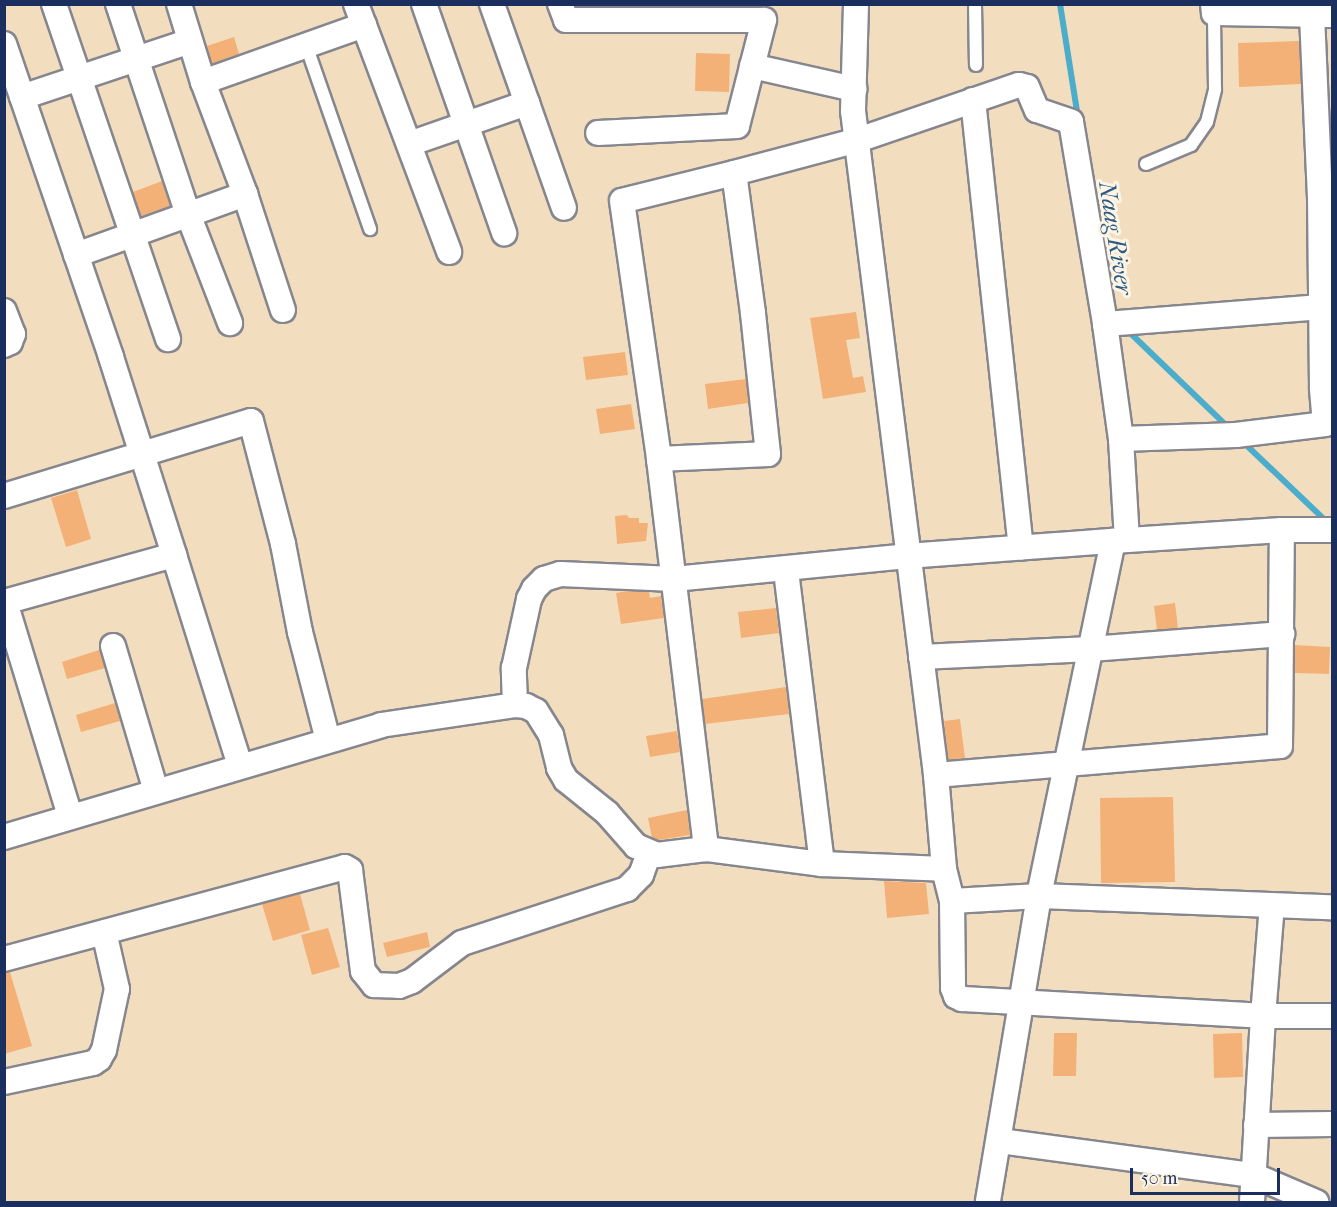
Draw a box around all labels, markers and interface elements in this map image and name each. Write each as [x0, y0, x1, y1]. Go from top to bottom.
water label: Naag River [1092, 179, 1138, 297]
scale bar [1133, 1156, 1283, 1194]
text: 50 m [1141, 1168, 1177, 1189]

